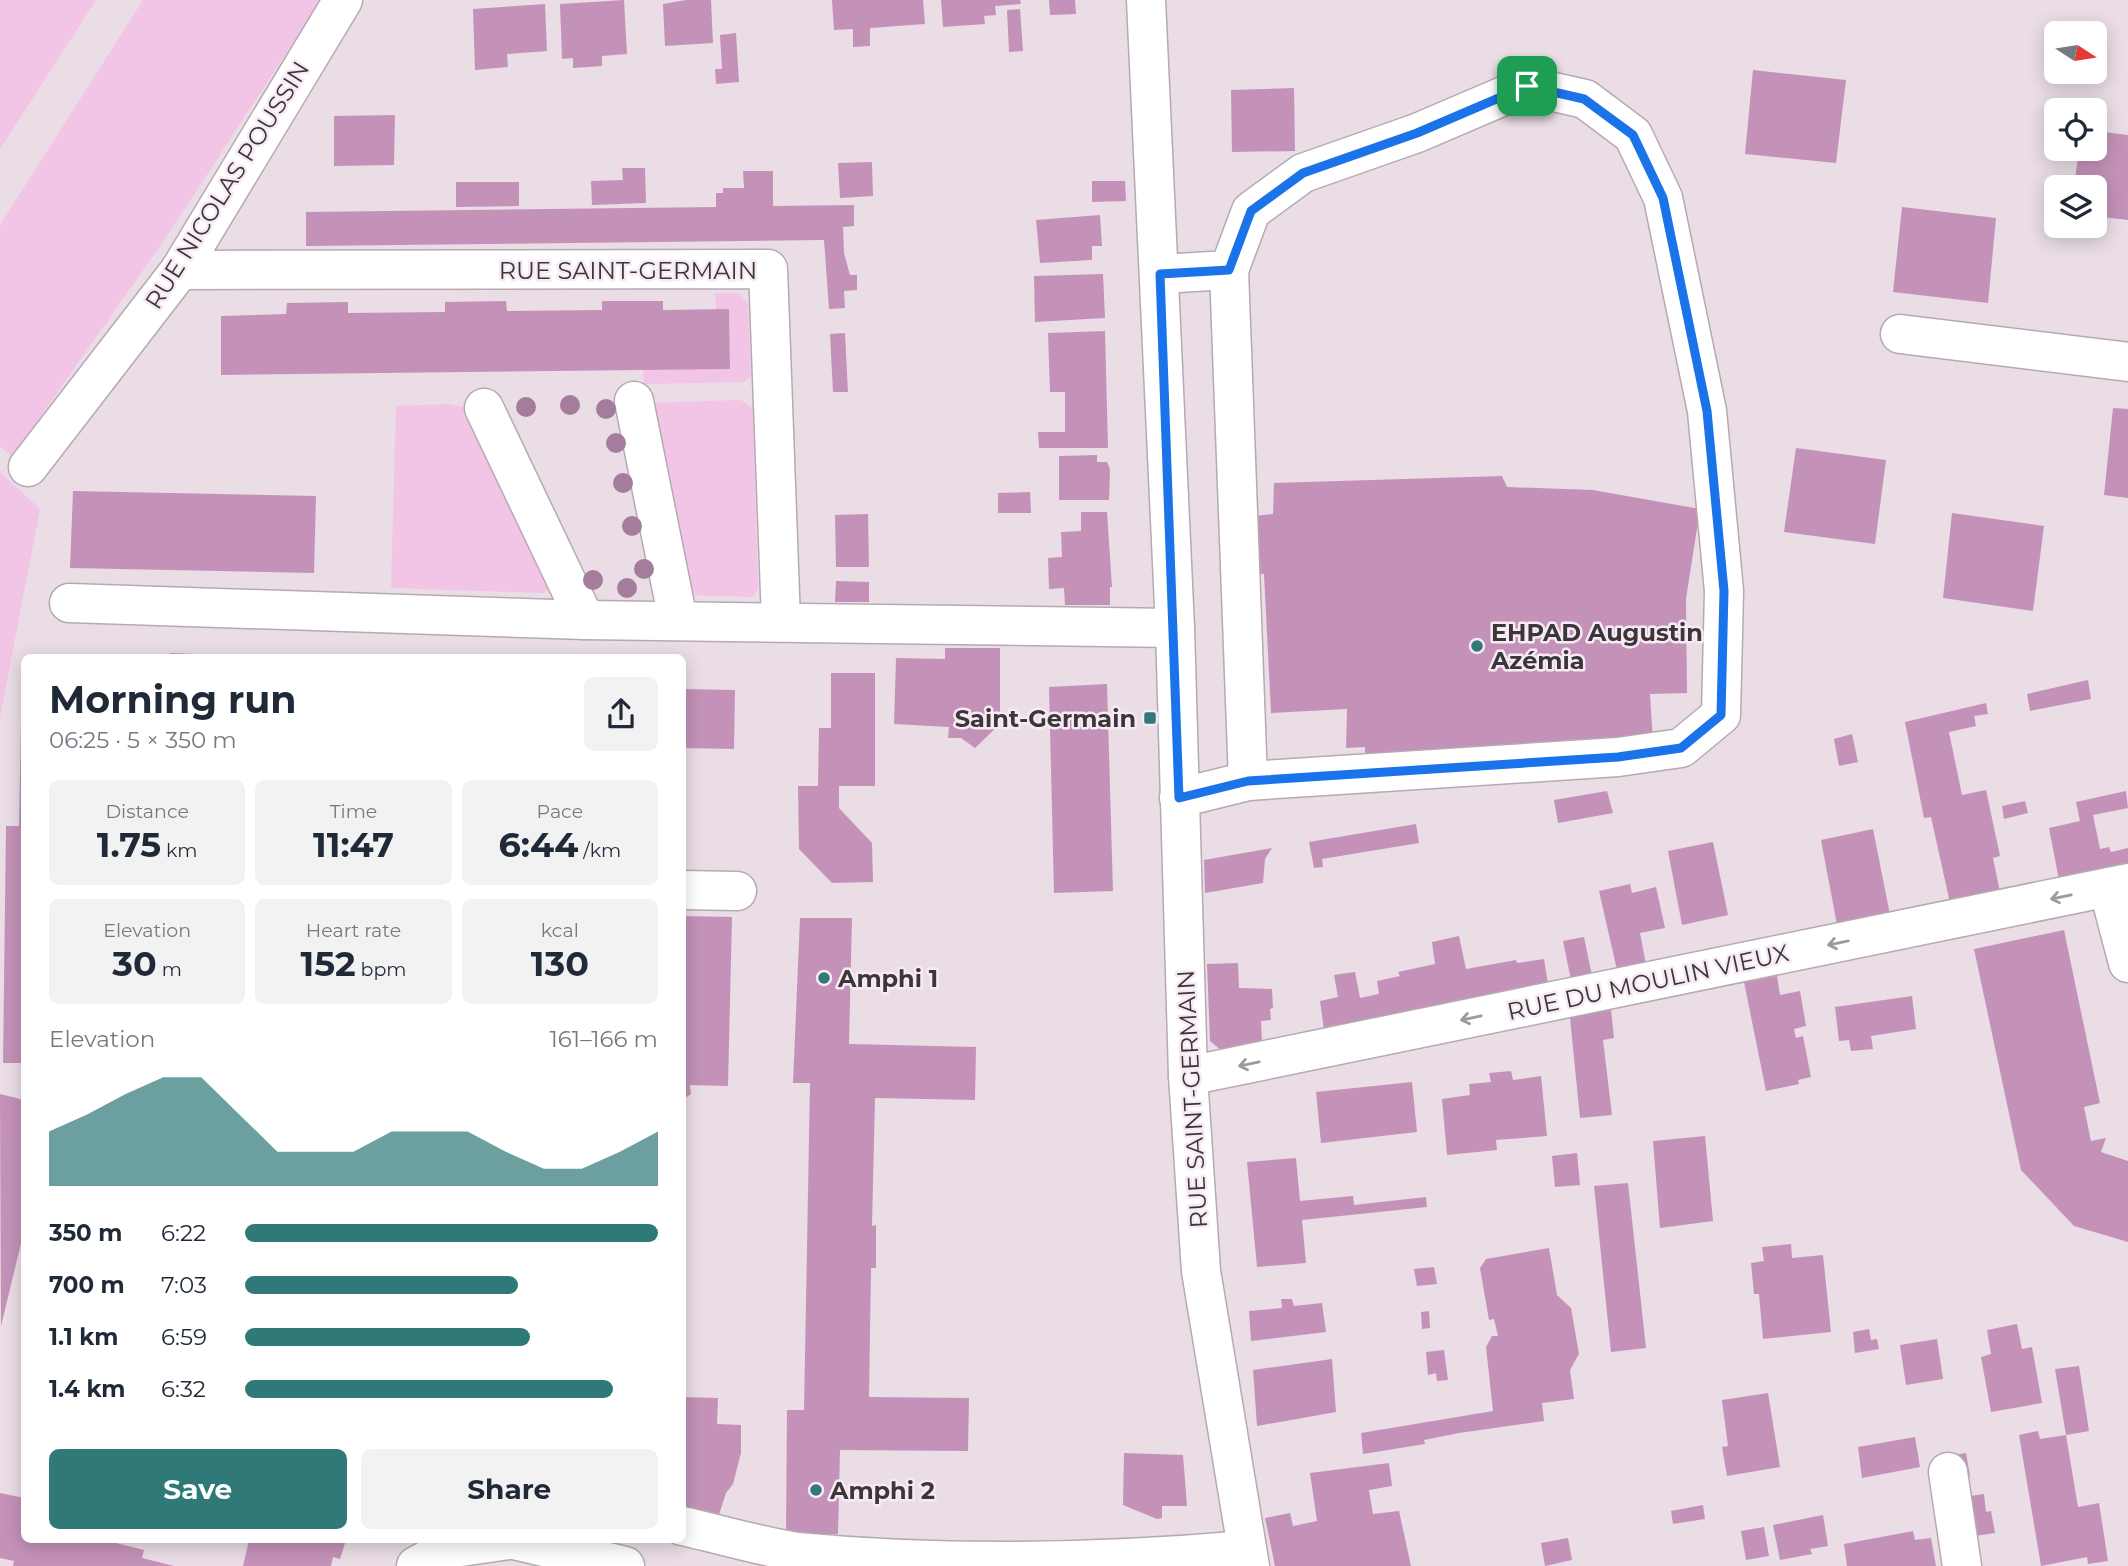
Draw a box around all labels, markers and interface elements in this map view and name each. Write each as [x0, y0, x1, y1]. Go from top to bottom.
north arrow [2044, 21, 2107, 84]
map controls [2044, 21, 2107, 238]
street label: RUE NICOLAS POUSSIN [139, 56, 315, 314]
pin [1497, 56, 1557, 116]
icon: arrive [1508, 67, 1546, 105]
button: locate [2044, 98, 2107, 161]
button: layers [2044, 175, 2107, 238]
street label: RUE SAINT-GERMAIN [499, 256, 757, 285]
place label: EHPAD Augustin Azémia [1490, 618, 1703, 675]
marker: EHPAD Augustin Azémia [1469, 638, 1485, 654]
text: Morning run [49, 676, 297, 723]
button: share [584, 677, 658, 751]
place label: Saint-Germain [955, 704, 1136, 733]
marker: Saint-Germain [1142, 710, 1158, 726]
text: 06:25 · 5 × 350 m [49, 726, 237, 754]
text: Distance [105, 800, 189, 823]
text: Time [330, 800, 377, 823]
text: Pace [537, 800, 583, 823]
text: 1.75 [97, 823, 161, 866]
text: 11:47 [313, 823, 394, 866]
text: 6:44 [499, 823, 578, 866]
text: km [161, 839, 197, 862]
text: /km [578, 839, 621, 862]
one-way arrow [2050, 890, 2073, 904]
text: Elevation [103, 919, 191, 942]
text: Heart rate [306, 919, 401, 942]
text: kcal [541, 919, 579, 942]
one-way arrow [1827, 936, 1850, 950]
street label: RUE DU MOULIN VIEUX [1504, 938, 1792, 1026]
text: 30 [112, 942, 157, 985]
text: 152 [301, 942, 356, 985]
text: 130 [531, 942, 589, 985]
text: m [157, 958, 182, 981]
text: bpm [356, 958, 406, 981]
place label: Amphi 1 [837, 964, 938, 993]
street label: RUE SAINT-GERMAIN [1171, 969, 1213, 1229]
marker: Amphi 1 [816, 970, 832, 986]
one-way arrow [1460, 1012, 1483, 1026]
text: Elevation [49, 1025, 155, 1053]
text: 161–166 m [550, 1025, 658, 1053]
one-way arrow [1238, 1057, 1261, 1071]
text: 350 m [49, 1219, 122, 1247]
text: 6:22 [161, 1219, 206, 1247]
text: 700 m [49, 1271, 125, 1299]
text: 7:03 [161, 1271, 207, 1299]
text: 1.1 km [49, 1323, 118, 1351]
text: 6:59 [161, 1323, 207, 1351]
text: 1.4 km [49, 1375, 126, 1403]
text: 6:32 [161, 1375, 206, 1403]
button: Save [49, 1449, 347, 1529]
button: Share [361, 1449, 658, 1529]
place label: Amphi 2 [829, 1476, 935, 1505]
marker: Amphi 2 [808, 1482, 824, 1498]

